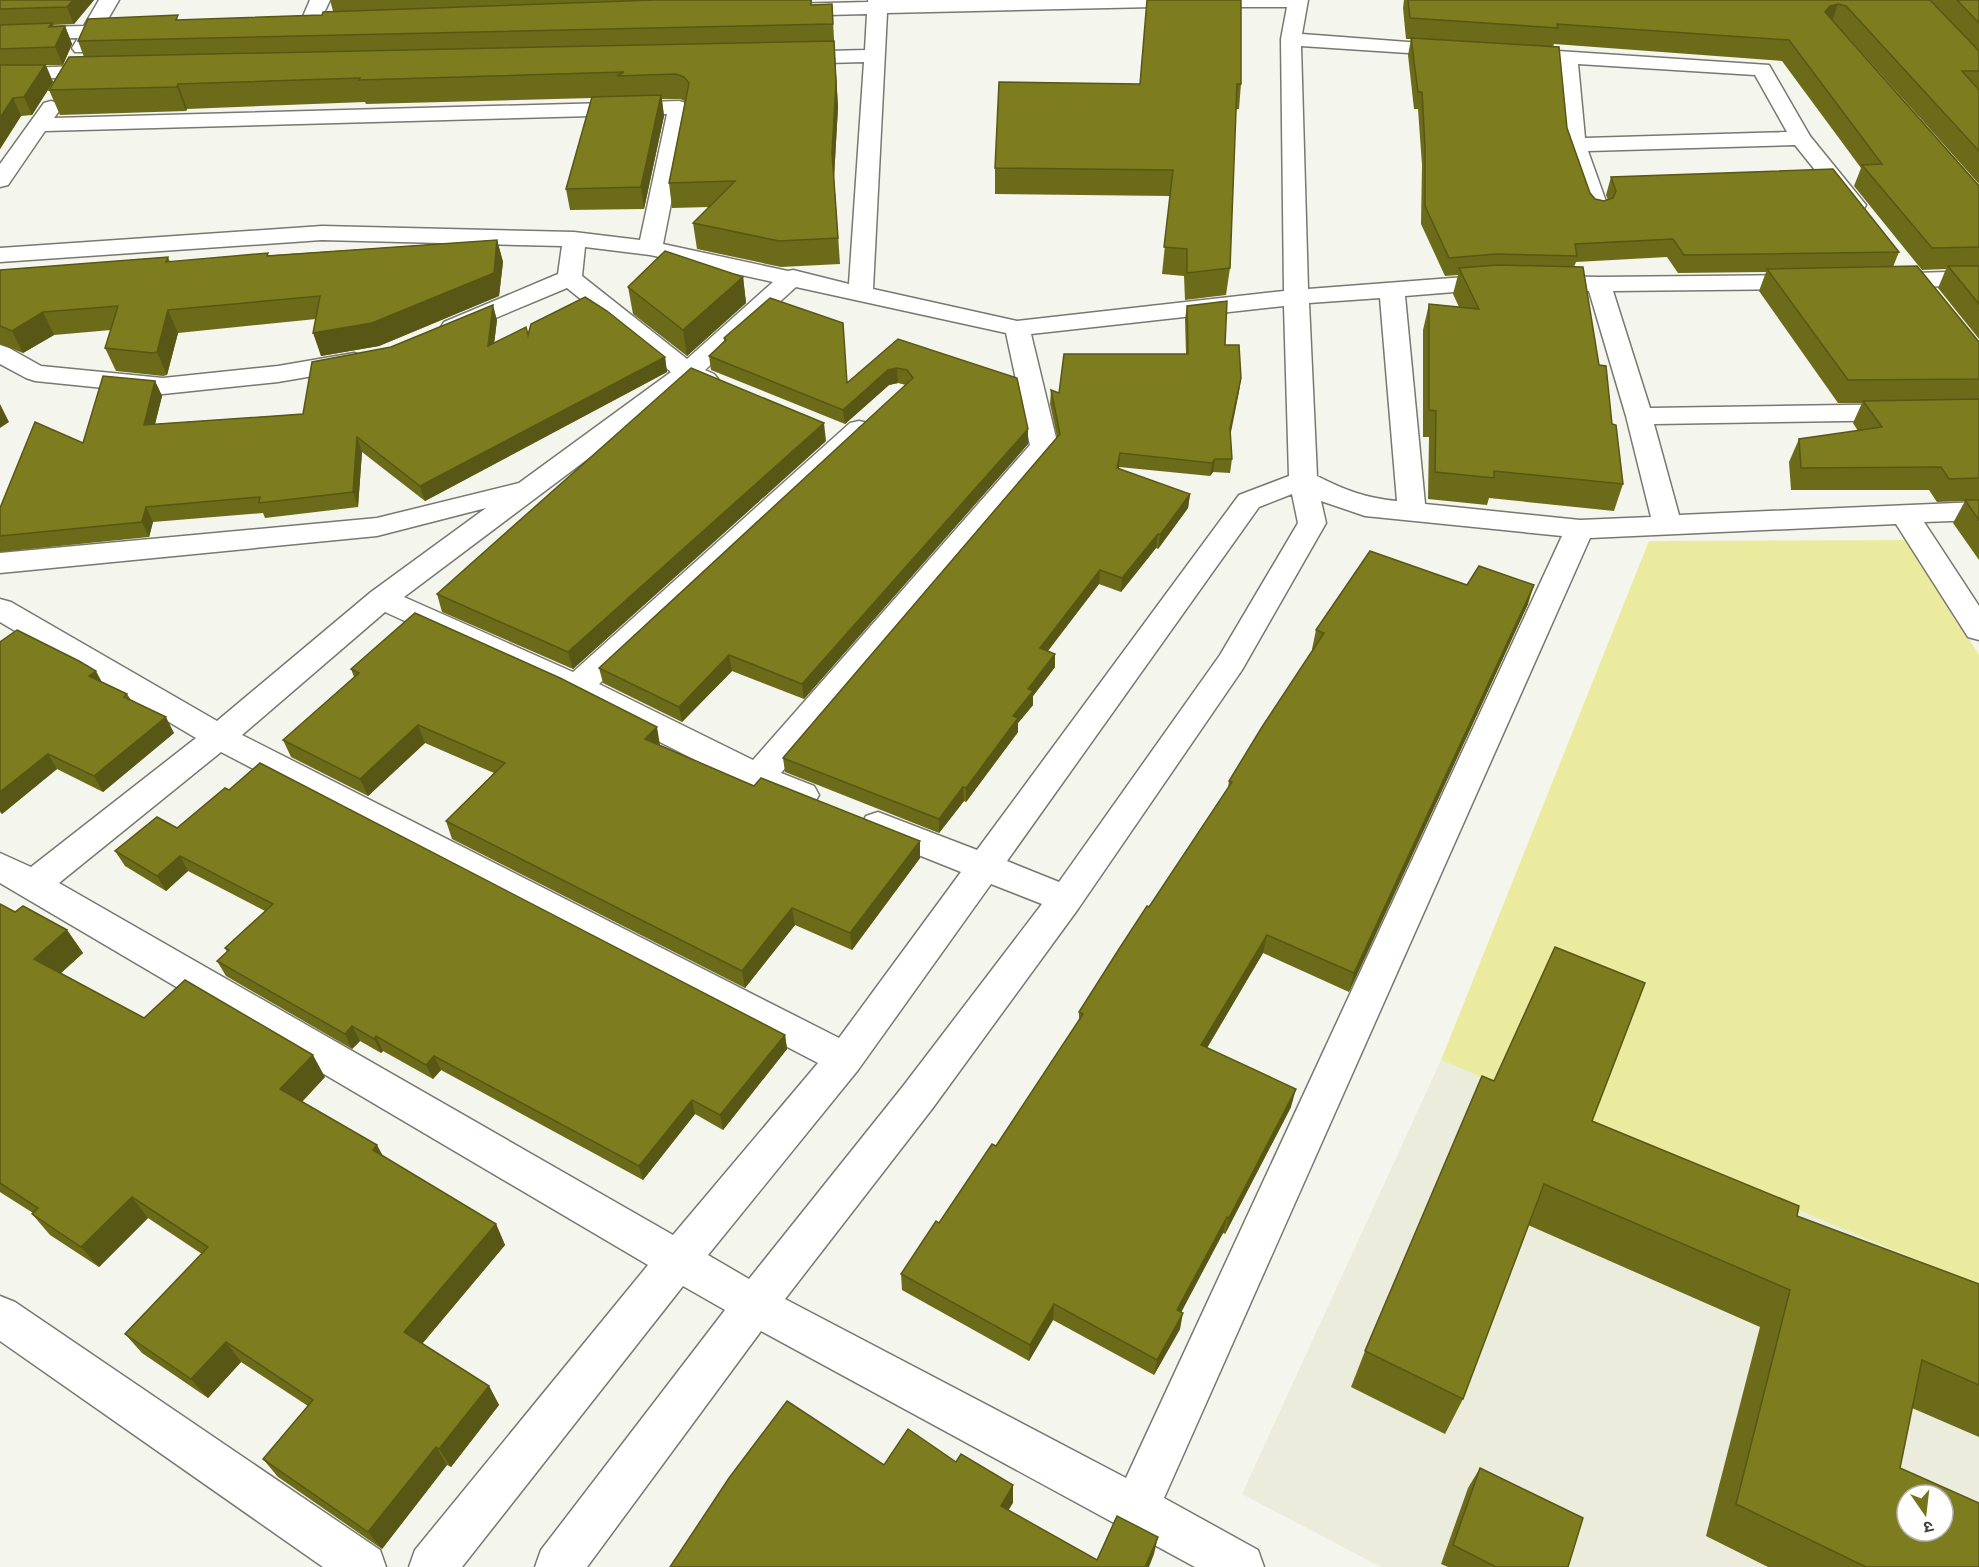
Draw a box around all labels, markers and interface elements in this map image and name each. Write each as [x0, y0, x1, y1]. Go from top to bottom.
north arrow [1895, 1483, 1955, 1543]
text: उ [1921, 1516, 1936, 1540]

